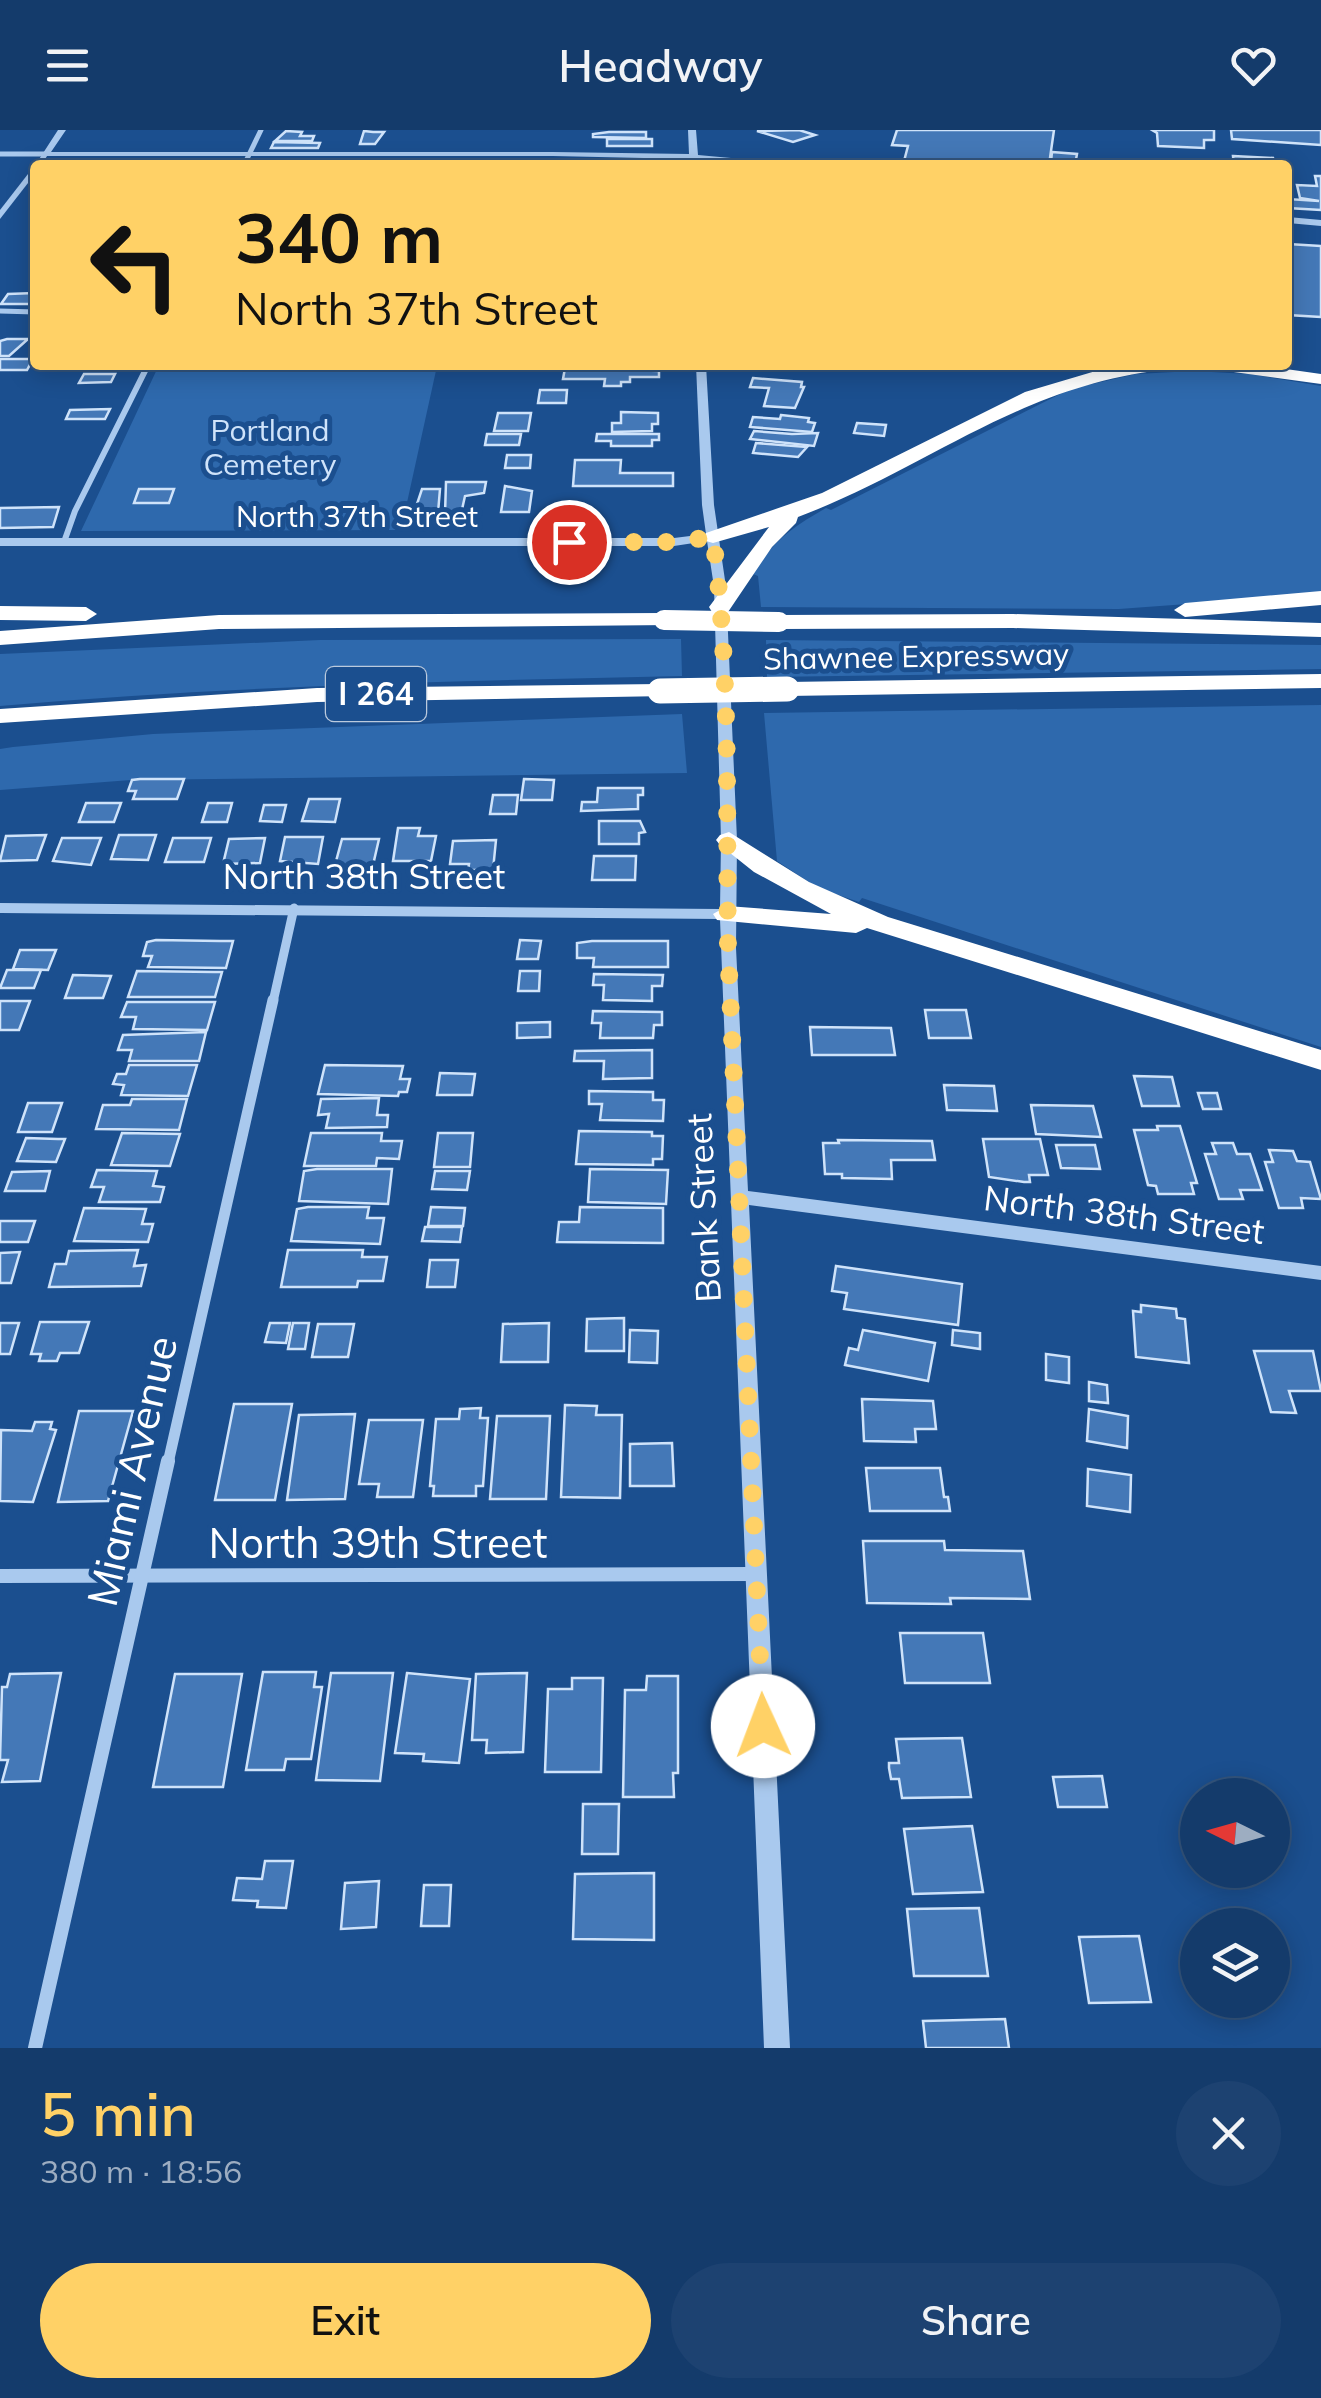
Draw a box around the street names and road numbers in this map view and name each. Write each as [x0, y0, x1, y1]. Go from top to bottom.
street label: North 37th Street [236, 497, 478, 535]
street label: Shawnee Expressway [763, 634, 1069, 678]
road number: I 264 [326, 667, 426, 721]
street label: North 38th Street [223, 854, 505, 898]
street label: Bank Street [676, 1112, 730, 1304]
street label: North 38th Street [981, 1175, 1267, 1253]
street label: Miami Avenue [75, 1331, 188, 1611]
street label: North 39th Street [209, 1516, 547, 1569]

